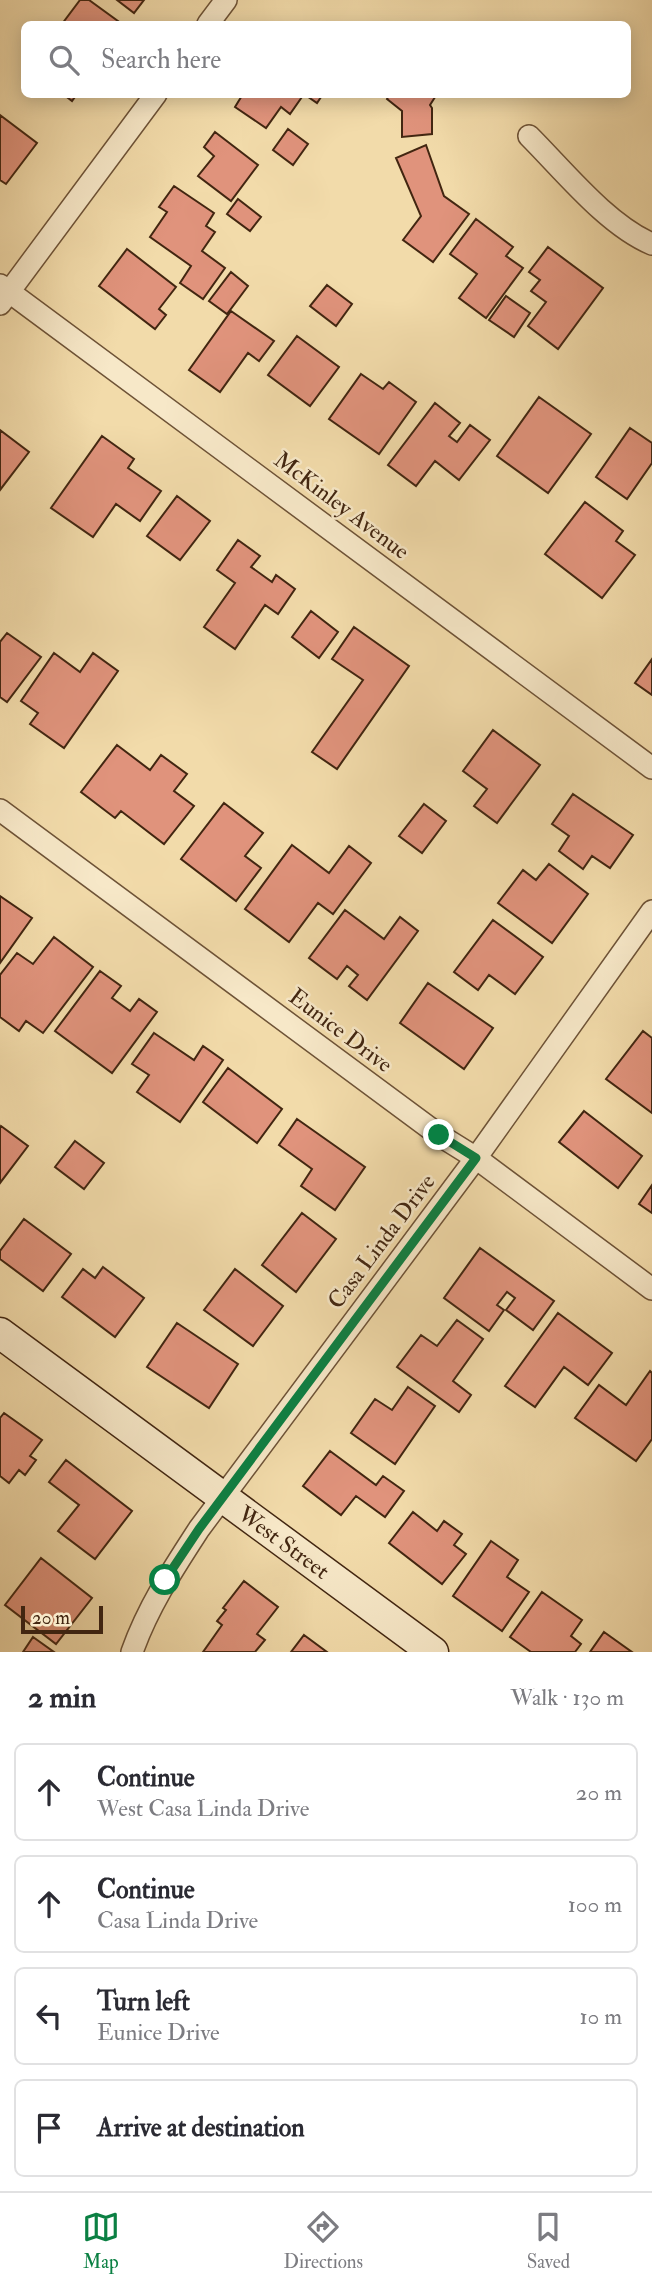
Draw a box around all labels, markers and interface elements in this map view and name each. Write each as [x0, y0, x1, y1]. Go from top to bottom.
search box [21, 21, 631, 98]
icon: search [45, 41, 83, 79]
text: Search here [101, 44, 221, 76]
street label: McKinley Avenue [268, 445, 415, 566]
street label: Eunice Drive [283, 982, 399, 1079]
route end [423, 1119, 454, 1150]
street label: Casa Linda Drive [321, 1168, 442, 1314]
street label: West Street [231, 1499, 335, 1585]
route start [149, 1564, 180, 1595]
scale bar [21, 1603, 103, 1635]
text: 20 m [32, 1606, 70, 1630]
text: 2 min [28, 1679, 96, 1716]
text: Walk · 130 m [511, 1683, 624, 1712]
text: Continue [97, 1762, 195, 1794]
icon: ahead [30, 1773, 68, 1811]
text: 20 m [576, 1778, 622, 1807]
text: West Casa Linda Drive [97, 1794, 309, 1823]
text: Continue [97, 1874, 195, 1906]
icon: ahead [30, 1885, 68, 1923]
text: 100 m [568, 1890, 622, 1919]
text: Casa Linda Drive [97, 1906, 258, 1935]
text: Turn left [97, 1986, 190, 2018]
icon: left [30, 1997, 68, 2035]
text: 10 m [579, 2002, 622, 2031]
text: Eunice Drive [97, 2018, 220, 2047]
icon: arrive [30, 2109, 68, 2147]
text: Arrive at destination [97, 2112, 305, 2144]
tab: Map [82, 2208, 120, 2274]
tab: Directions [283, 2208, 363, 2274]
tab: Saved [527, 2208, 570, 2274]

